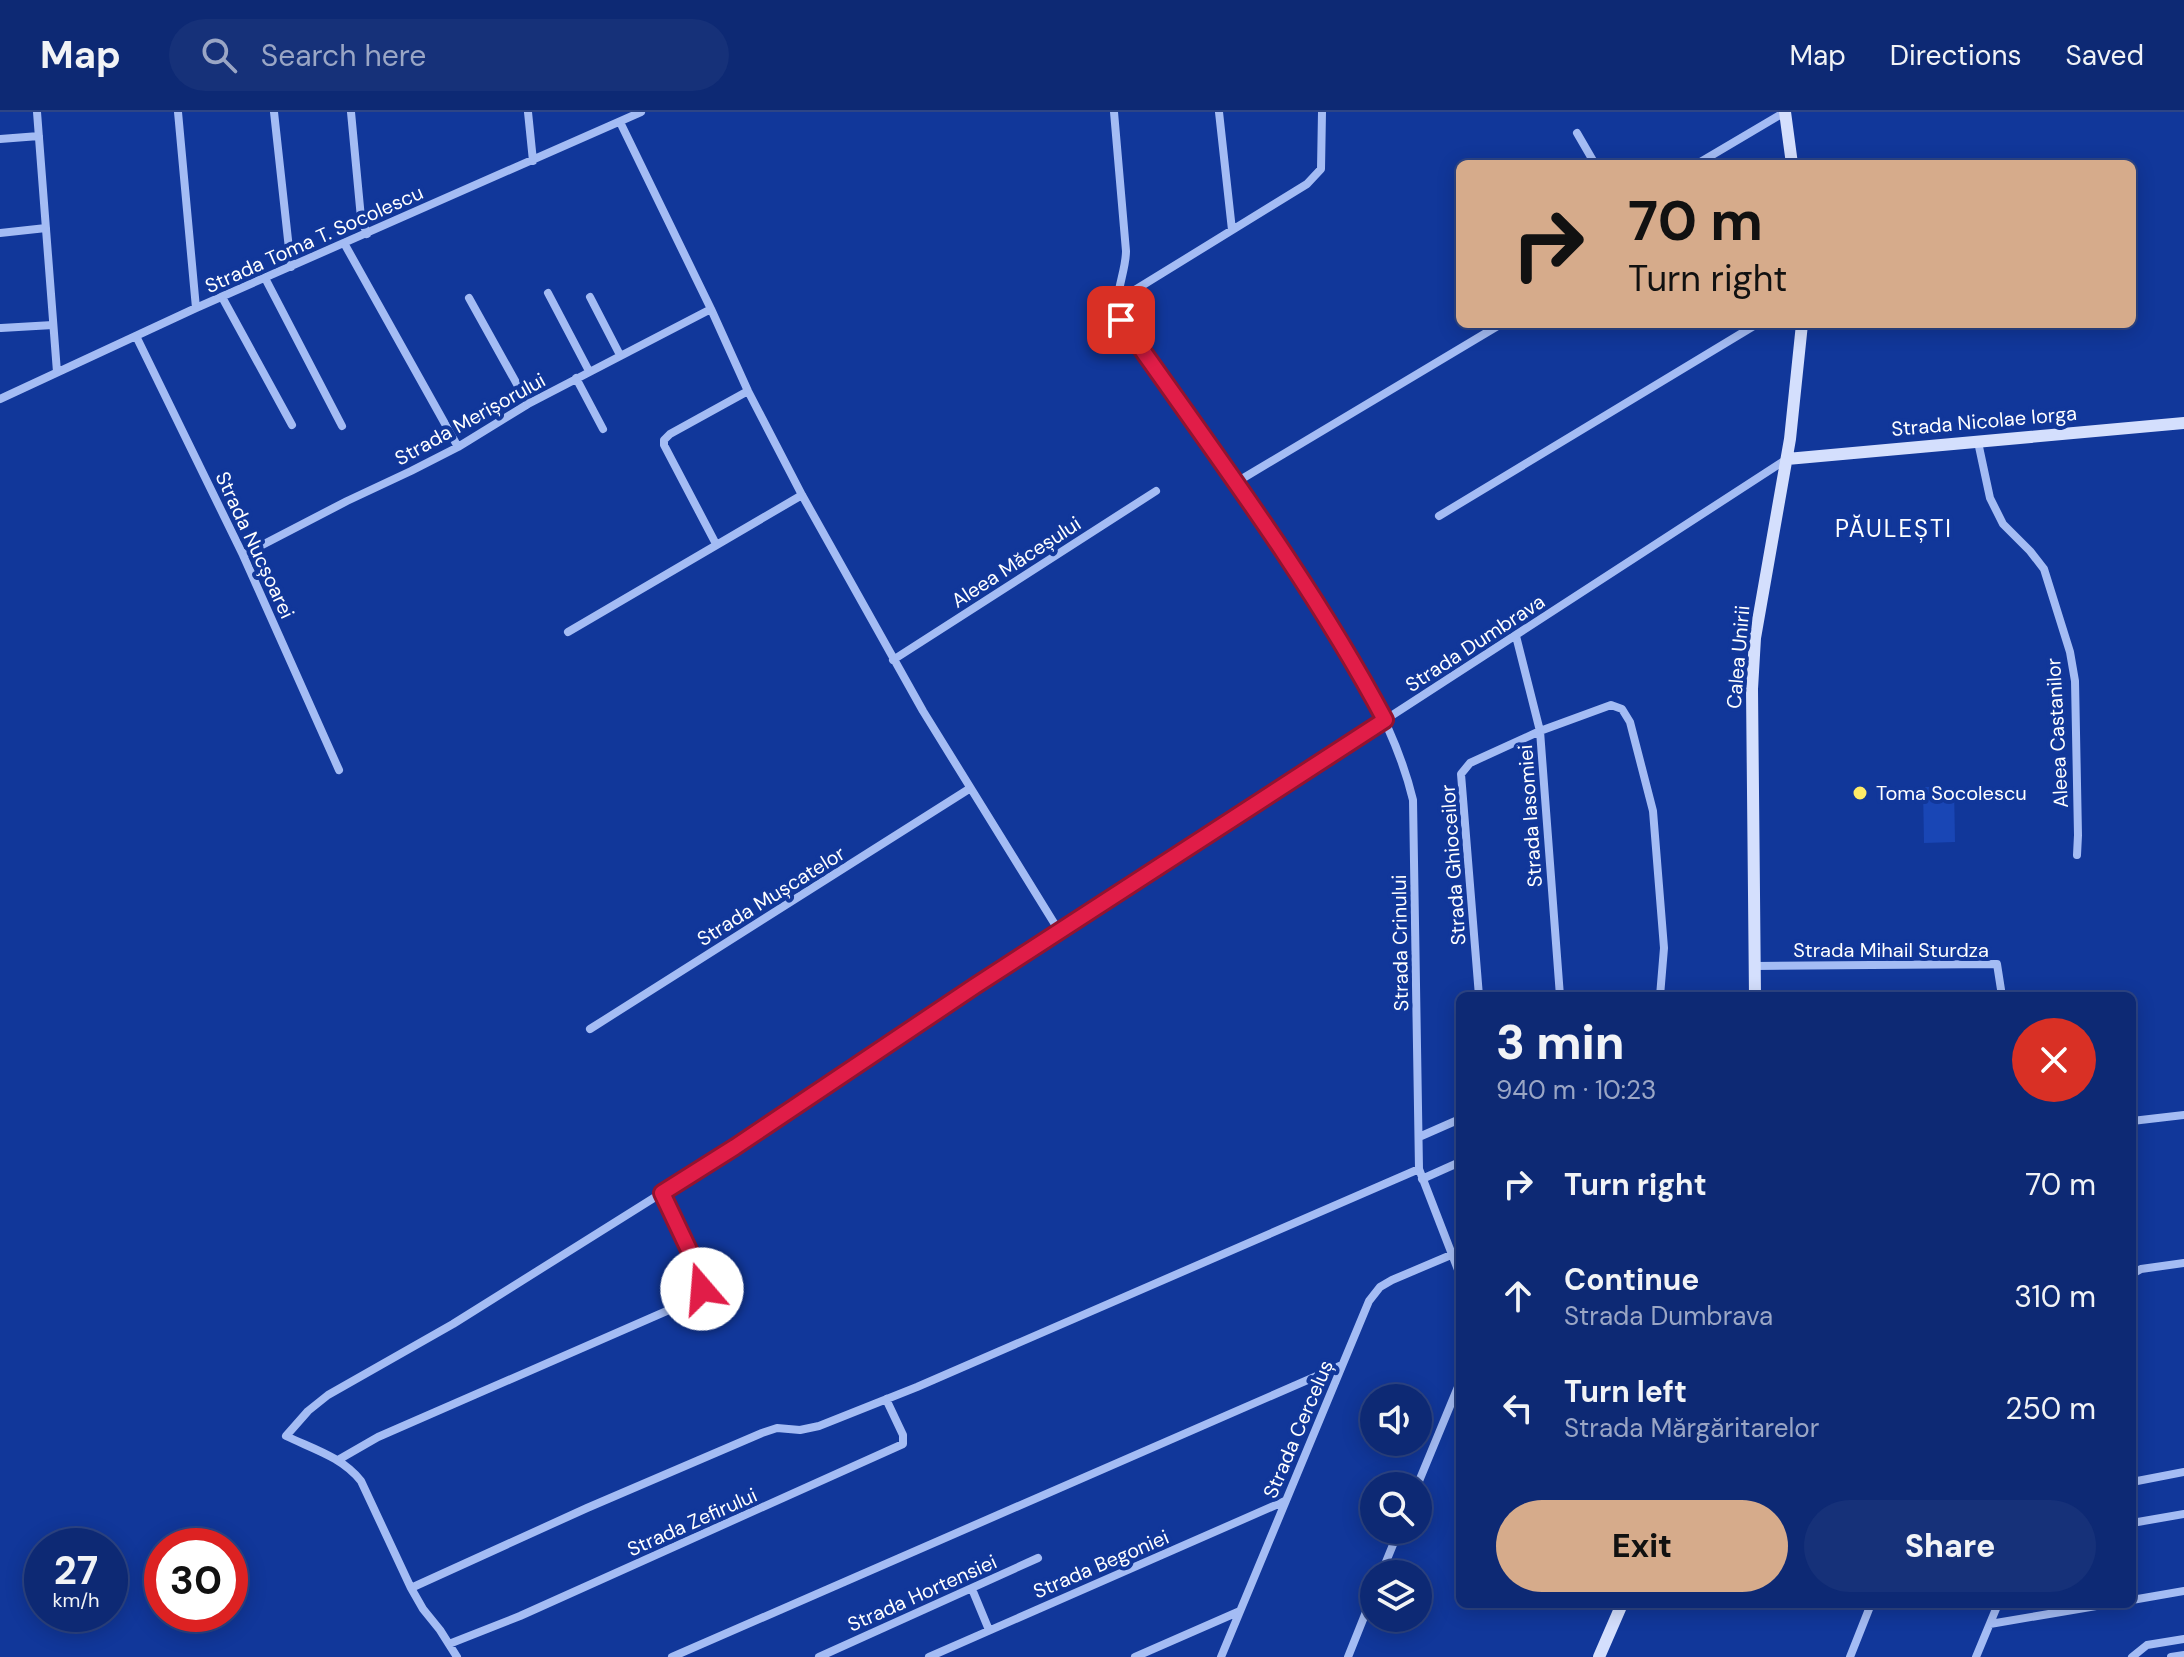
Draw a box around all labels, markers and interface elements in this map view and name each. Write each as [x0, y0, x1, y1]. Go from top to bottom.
search box [169, 19, 729, 91]
text: Map [40, 30, 121, 80]
icon: search [197, 33, 241, 77]
text: Search here [261, 36, 426, 75]
text: Map [1789, 37, 1846, 74]
text: Directions [1890, 37, 2022, 74]
text: Saved [2066, 37, 2144, 74]
street label: Strada Toma T. Socolescu [201, 179, 427, 299]
text: 70 m [1628, 184, 1763, 257]
icon: right [1496, 192, 1600, 296]
text: Turn right [1628, 255, 1787, 302]
pin [1087, 286, 1155, 354]
icon: arrive [1099, 298, 1143, 342]
street label: Strada Merișorului [390, 367, 550, 471]
street label: Strada Nicolae Iorga [1890, 400, 2078, 442]
street label: Strada Nucșoarei [210, 467, 300, 623]
street label: Aleea Măceșului [946, 510, 1086, 614]
district label: PĂULEȘTI [1835, 513, 1953, 544]
street label: Strada Dumbrava [1400, 588, 1550, 698]
street label: Calea Unirii [1721, 604, 1755, 710]
street label: Aleea Castanilor [2040, 657, 2074, 809]
street label: Strada Iasomiei [1512, 744, 1548, 888]
place label: Toma Socolescu [1876, 780, 2027, 806]
street label: Strada Ghioceilor [1434, 784, 1472, 946]
marker: Toma Socolescu [1851, 784, 1869, 802]
street label: Strada Mușcatelor [692, 840, 850, 952]
street label: Strada Crinului [1386, 874, 1414, 1012]
street label: Strada Mihail Sturdza [1793, 937, 1989, 963]
text: 3 min [1496, 1011, 1625, 1074]
button: close [2012, 1018, 2096, 1102]
text: 940 m · 10:23 [1496, 1073, 1656, 1107]
icon: right [1496, 1162, 1540, 1206]
text: Turn right [1564, 1165, 1707, 1204]
text: 70 m [2025, 1165, 2096, 1204]
position arrow [660, 1247, 744, 1331]
text: Continue [1564, 1260, 1699, 1299]
icon: ahead [1496, 1274, 1540, 1318]
text: 310 m [2014, 1277, 2096, 1316]
text: Strada Dumbrava [1564, 1299, 1773, 1333]
street label: Strada Cerceluș [1257, 1356, 1339, 1502]
text: Turn left [1564, 1372, 1687, 1411]
map controls [1360, 1384, 1432, 1632]
button: sound [1360, 1384, 1432, 1456]
icon: left [1496, 1386, 1540, 1430]
text: 250 m [2005, 1389, 2096, 1428]
text: Strada Mărgăritarelor [1564, 1411, 1819, 1445]
button: search [1360, 1472, 1432, 1544]
street label: Strada Zefirului [623, 1482, 761, 1562]
button: Exit [1496, 1500, 1788, 1592]
button: Share [1804, 1500, 2096, 1592]
street label: Strada Begoniei [1029, 1524, 1173, 1604]
speed limit sign: 30 [144, 1528, 248, 1632]
text: 27 [54, 1544, 98, 1596]
street label: Strada Hortensiei [843, 1548, 1001, 1638]
button: layers [1360, 1560, 1432, 1632]
text: km/h [52, 1587, 100, 1613]

